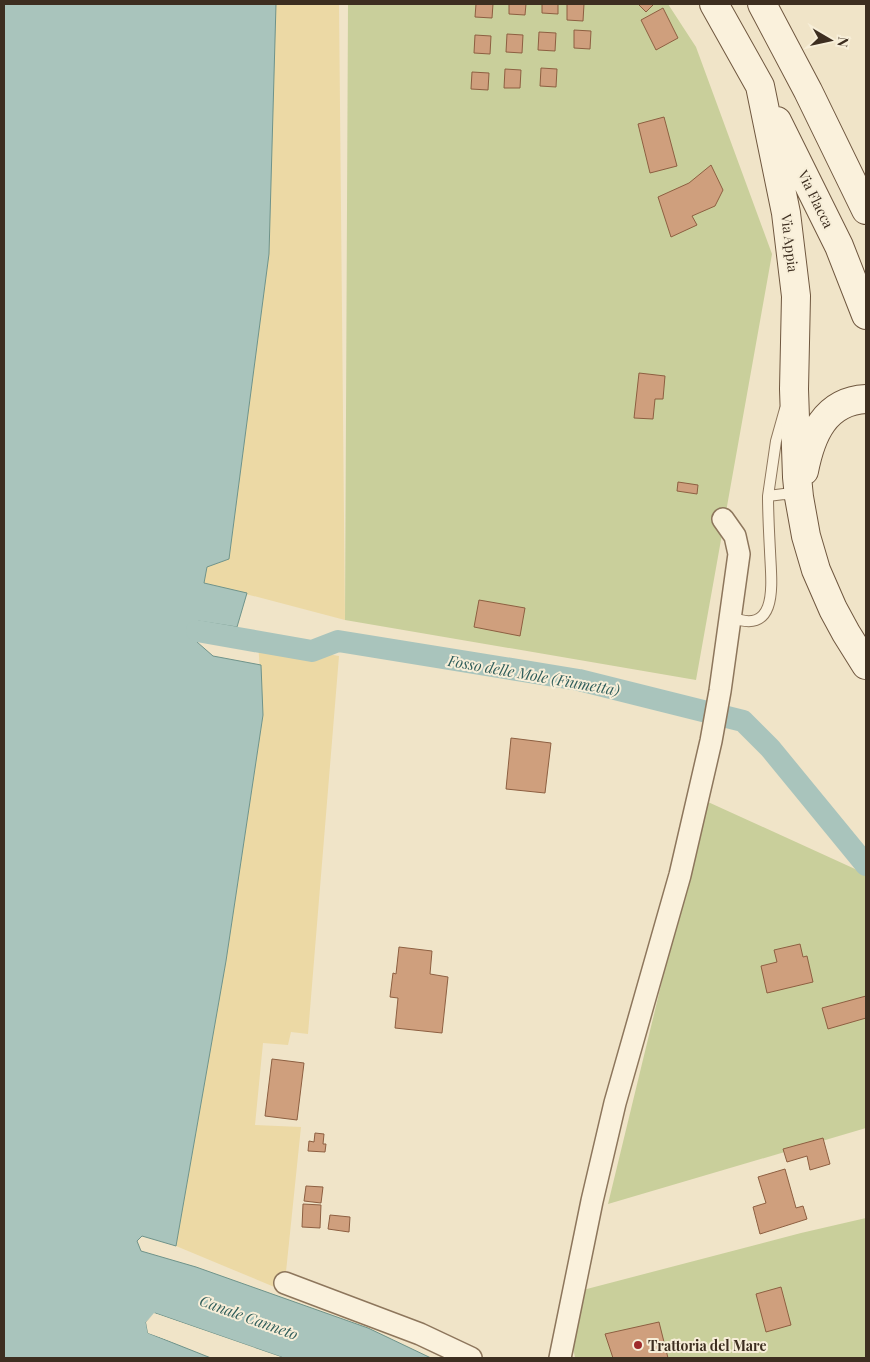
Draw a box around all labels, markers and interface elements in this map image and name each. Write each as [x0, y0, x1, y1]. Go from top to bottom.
north arrow [805, 15, 855, 65]
text: N [833, 36, 854, 49]
street label: Via Flacca [793, 166, 838, 231]
street label: Via Appia [777, 212, 803, 273]
water label: Fosso delle Mole (Fiumetta) [446, 650, 621, 700]
water label: Canale Canneto [197, 1290, 301, 1344]
place label: Trattoria del Mare [648, 1336, 766, 1355]
marker: Trattoria del Mare [632, 1339, 644, 1351]

